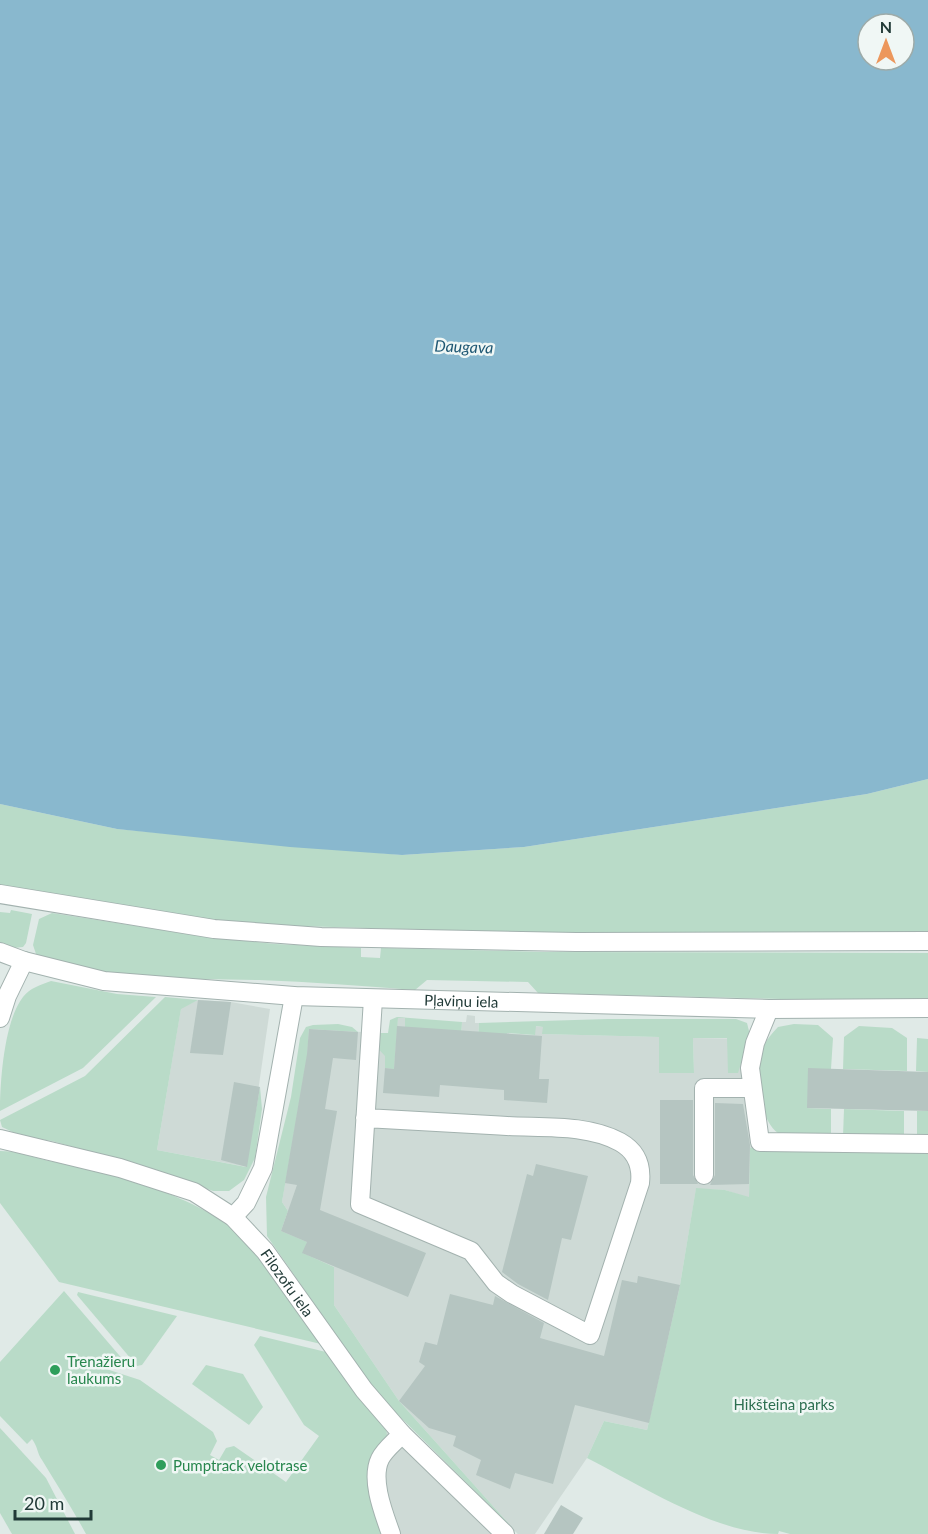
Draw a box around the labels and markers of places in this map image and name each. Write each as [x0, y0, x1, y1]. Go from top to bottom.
place label: Trenažieru laukums [67, 1352, 135, 1387]
marker: Trenažieru laukums [48, 1363, 62, 1377]
place label: Pumptrack velotrase [173, 1456, 307, 1474]
marker: Pumptrack velotrase [154, 1458, 168, 1472]

